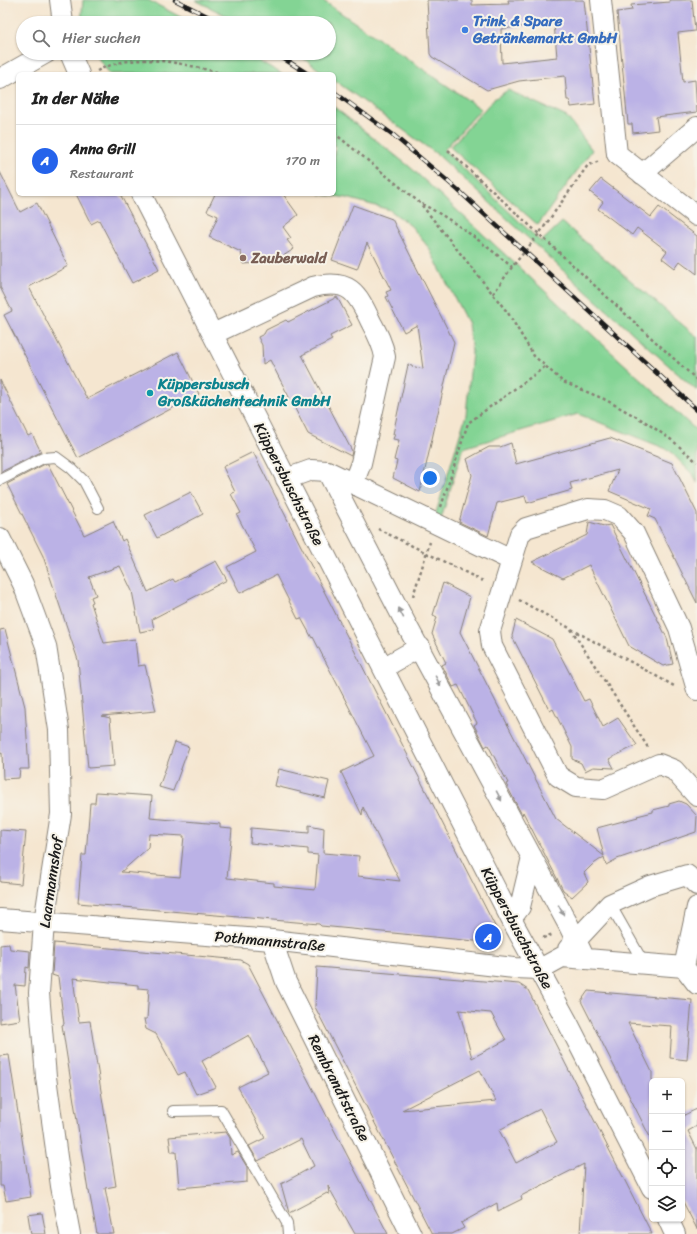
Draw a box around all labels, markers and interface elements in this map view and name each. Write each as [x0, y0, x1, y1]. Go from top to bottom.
place label: Trink & Spare Getränkemarkt GmbH [472, 8, 618, 51]
search box [16, 16, 336, 60]
text: Hier suchen [62, 25, 141, 51]
marker: Trink & Spare Getränkemarkt GmbH [460, 25, 470, 35]
icon: search [30, 27, 52, 49]
text: In der Nähe [32, 83, 119, 113]
text: Anna Grill [70, 136, 136, 162]
text: A [41, 149, 49, 172]
text: 170 m [285, 149, 320, 172]
text: Restaurant [70, 162, 134, 185]
place label: Zauberwald [250, 245, 328, 271]
marker: Zauberwald [238, 253, 248, 263]
place label: Küppersbusch Großküchentechnik GmbH [157, 371, 331, 414]
marker: Küppersbusch Großküchentechnik GmbH [145, 388, 155, 398]
street label: Küppersbuschstraße [247, 418, 332, 551]
your location [420, 468, 440, 488]
one-way arrow [398, 607, 404, 618]
one-way arrow [435, 675, 441, 687]
one-way arrow [496, 790, 503, 802]
street label: Laarmannshof [32, 832, 71, 930]
street label: Küppersbuschstraße [474, 862, 560, 994]
one-way arrow [557, 904, 564, 916]
pin: A [475, 922, 501, 952]
street label: Pothmannstraße [214, 923, 327, 959]
street label: Rembrandtstraße [301, 1030, 377, 1146]
map controls [649, 1078, 685, 1222]
button: + [649, 1078, 685, 1114]
button: − [649, 1114, 685, 1150]
button: locate [649, 1150, 685, 1186]
button: layers [649, 1186, 685, 1222]

